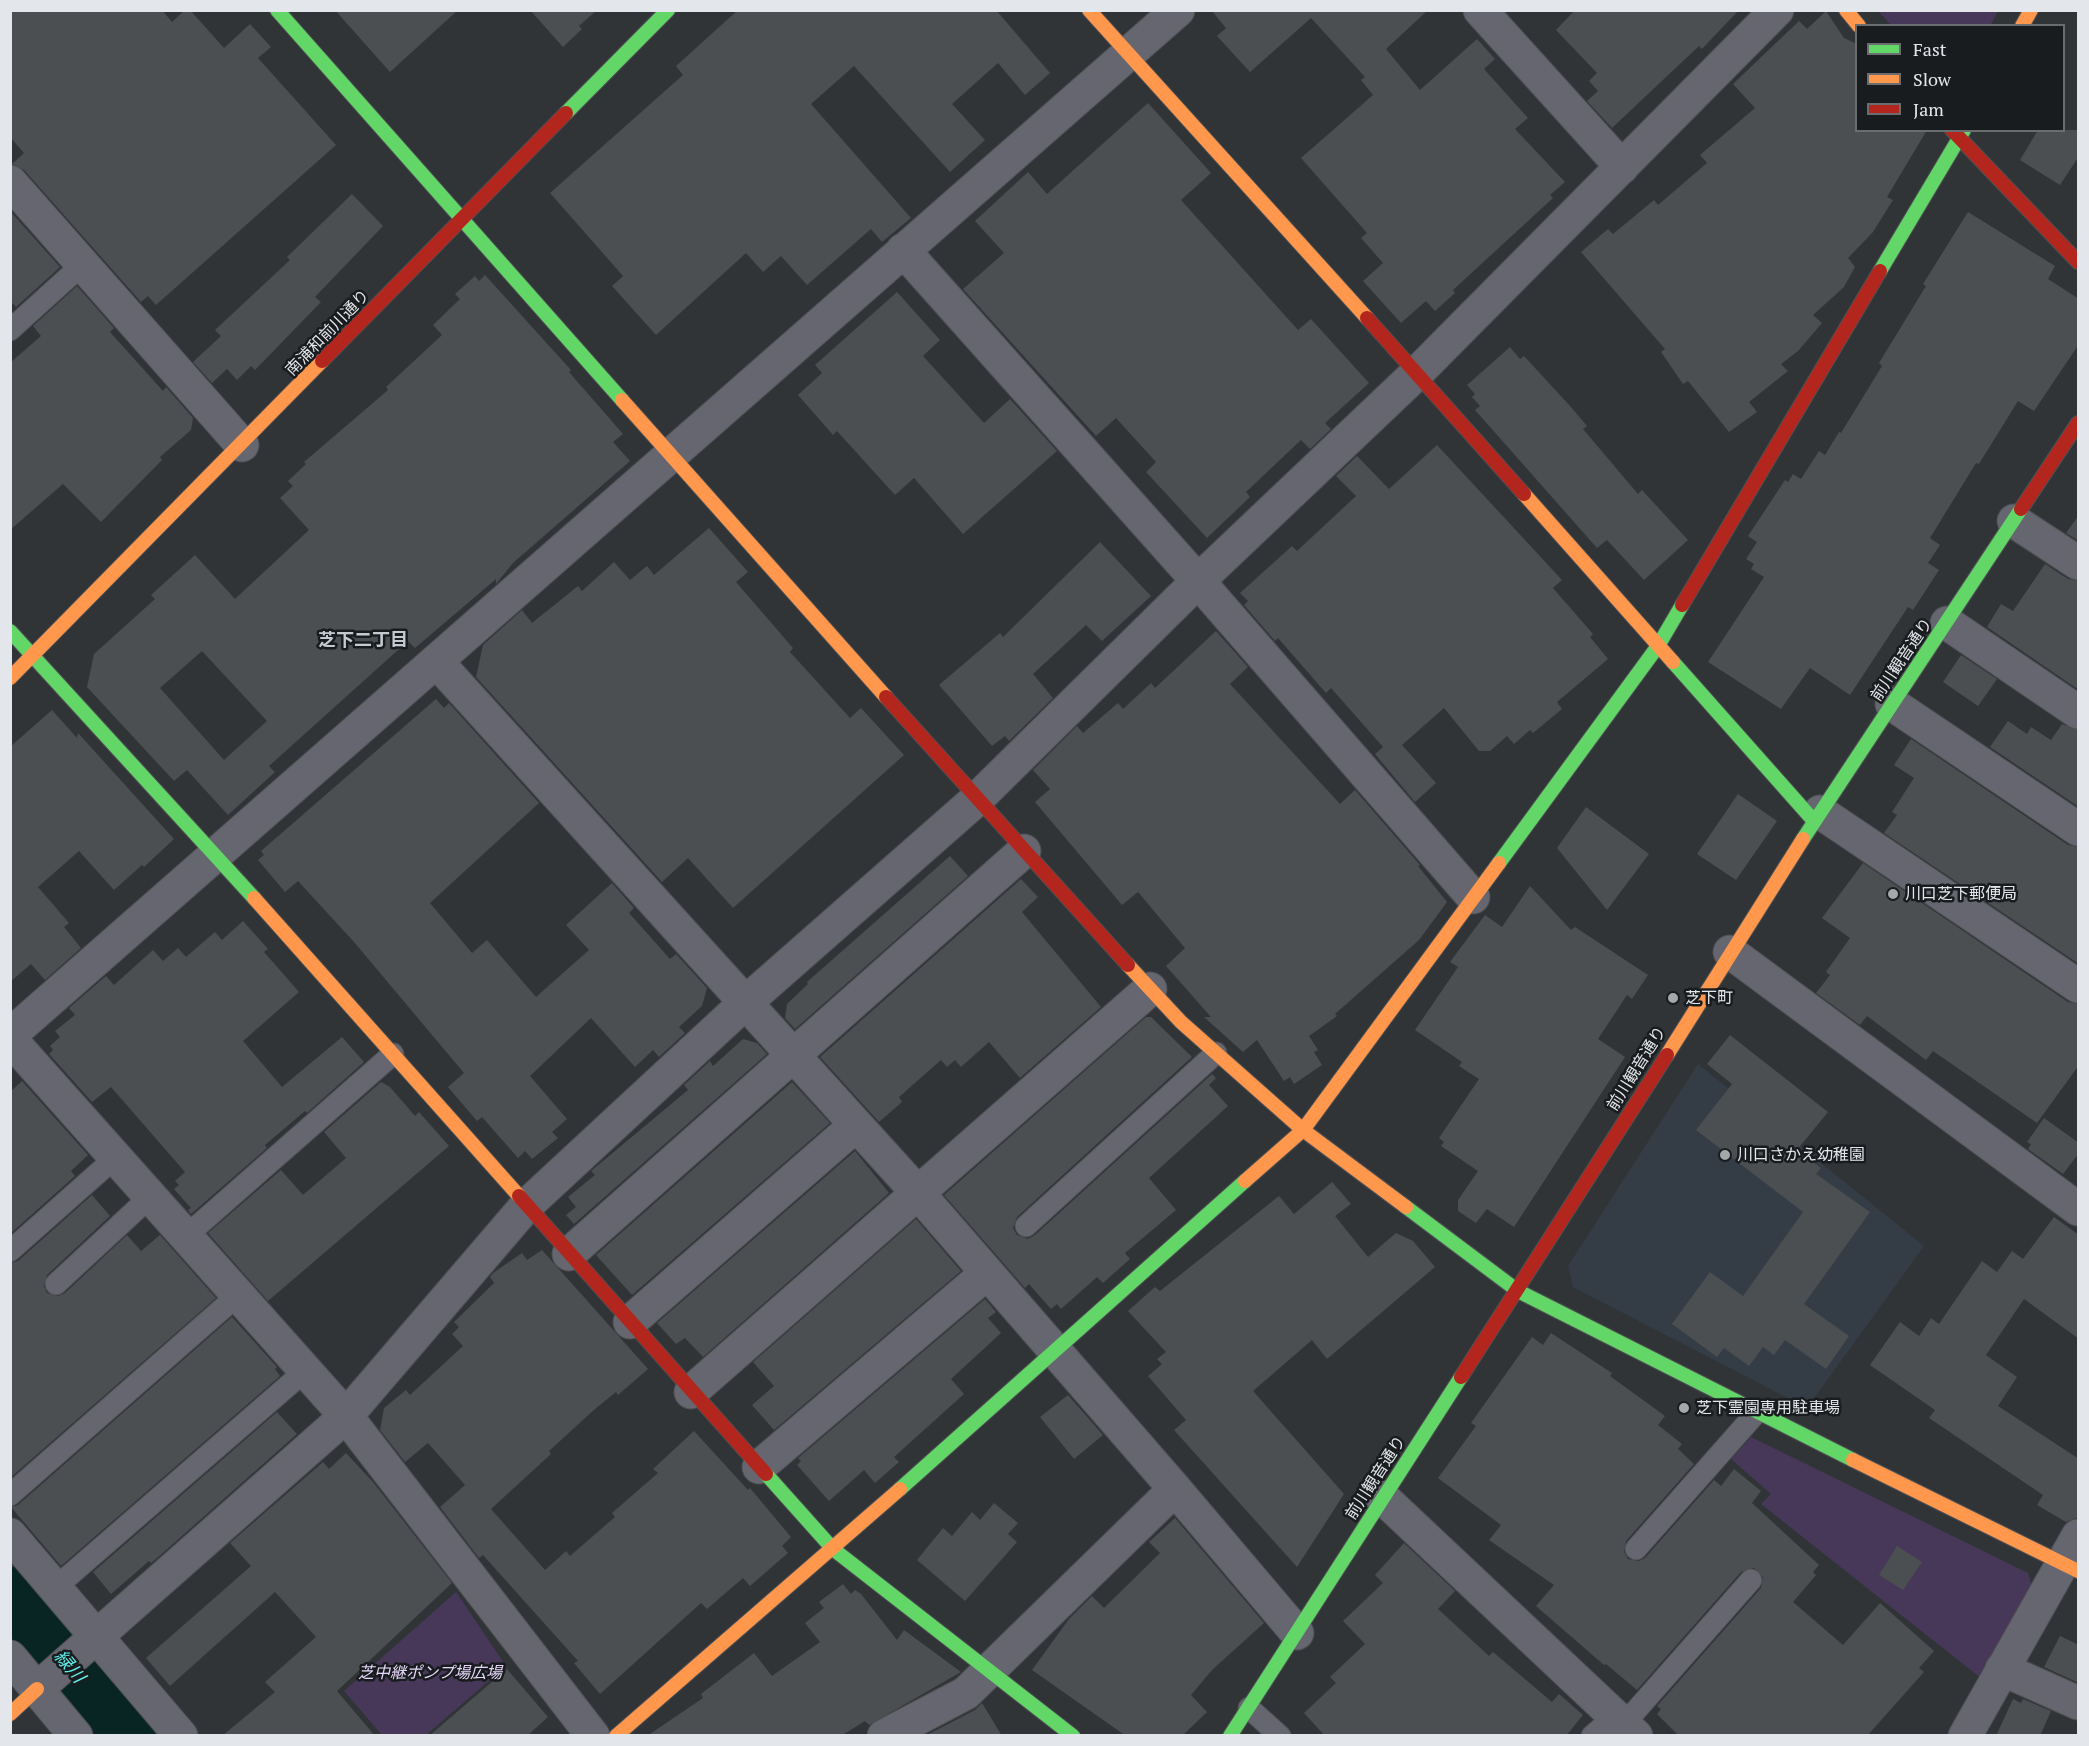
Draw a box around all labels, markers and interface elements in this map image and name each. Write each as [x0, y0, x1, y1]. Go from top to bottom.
legend [1855, 24, 2065, 132]
text: Fast [1913, 37, 1946, 61]
text: Slow [1913, 67, 1951, 91]
text: Jam [1913, 97, 1944, 121]
street label: 南浦和前川通り [282, 286, 374, 380]
street label: 前川観音通り [1867, 615, 1937, 705]
district label: 芝下二丁目 [318, 630, 408, 652]
place label: 川口芝下郵便局 [1905, 884, 2017, 904]
marker: 川口芝下郵便局 [1886, 887, 1900, 901]
place label: 芝下町 [1685, 988, 1733, 1008]
marker: 芝下町 [1666, 991, 1680, 1005]
street label: 前川観音通り [1603, 1023, 1671, 1115]
place label: 川口さかえ幼稚園 [1737, 1145, 1865, 1165]
marker: 川口さかえ幼稚園 [1718, 1148, 1732, 1162]
place label: 芝下霊園専用駐車場 [1696, 1398, 1840, 1418]
marker: 芝下霊園専用駐車場 [1677, 1401, 1691, 1415]
street label: 前川観音通り [1342, 1433, 1410, 1523]
water label: 緑川 [49, 1646, 89, 1688]
park label: 芝中継ポンプ場広場 [358, 1663, 502, 1683]

